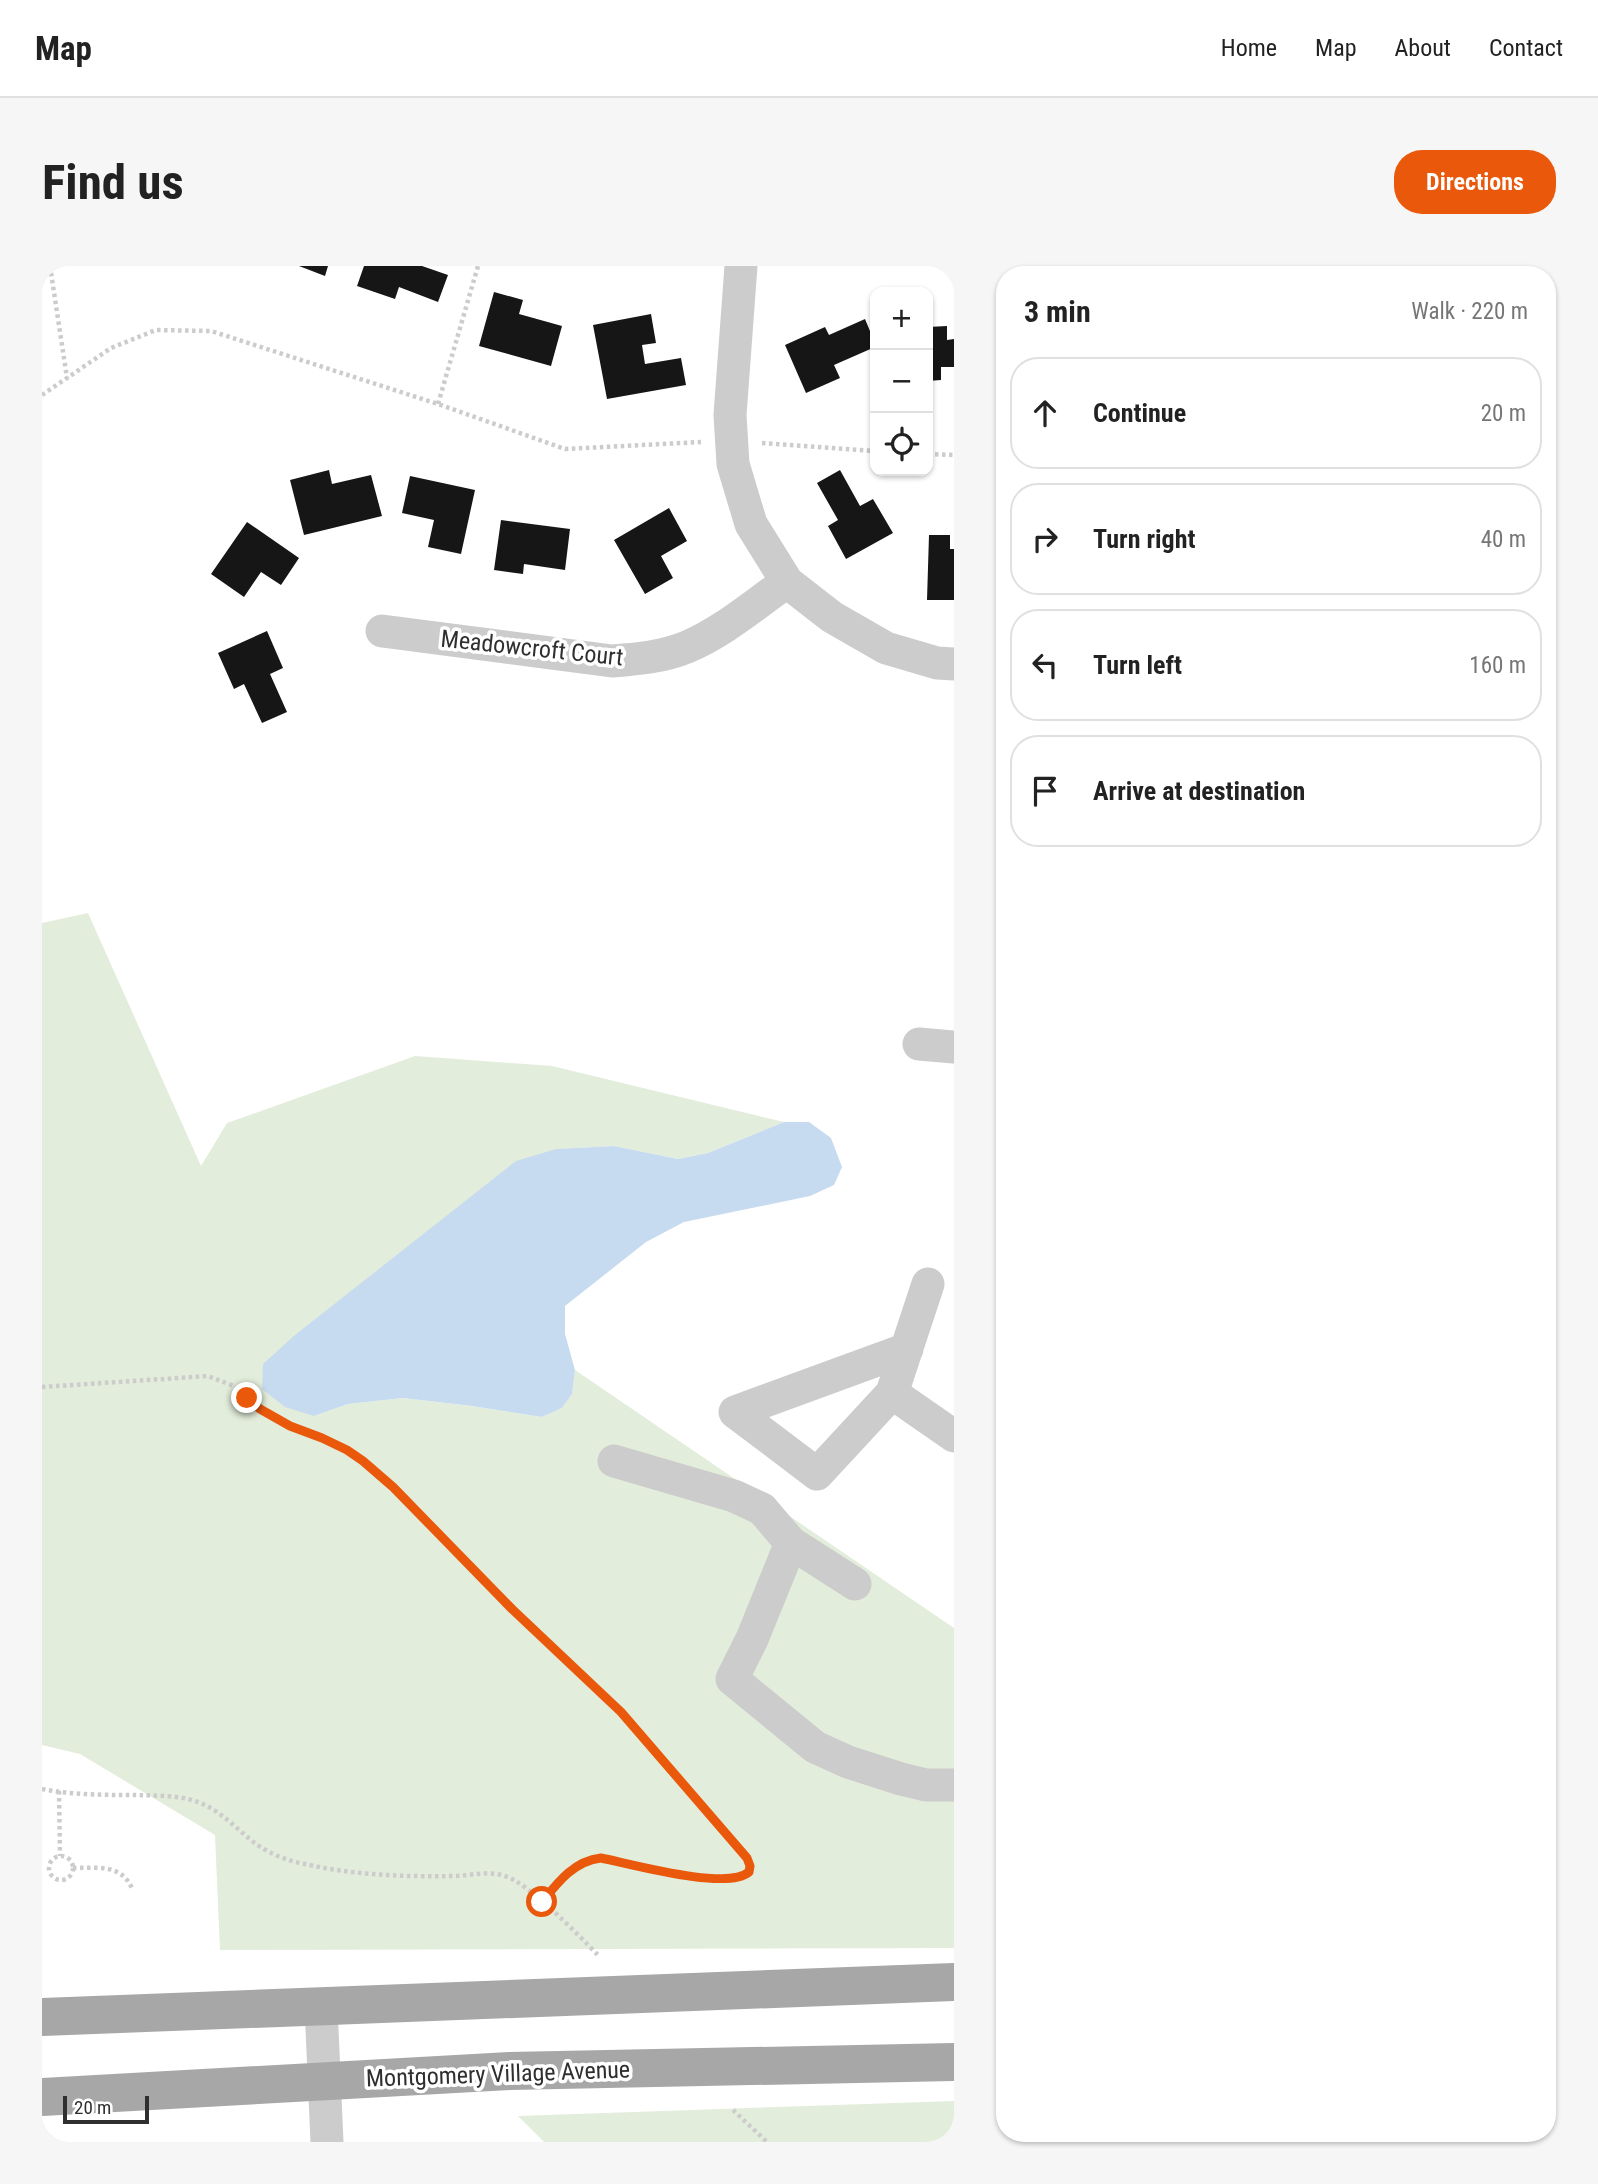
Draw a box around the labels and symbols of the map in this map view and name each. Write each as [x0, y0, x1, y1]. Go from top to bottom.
street label: Meadowcroft Court [439, 625, 625, 671]
route end [231, 1382, 262, 1413]
route start [526, 1886, 557, 1917]
street label: Montgomery Village Avenue [365, 2055, 631, 2093]
scale bar [63, 2093, 149, 2125]

